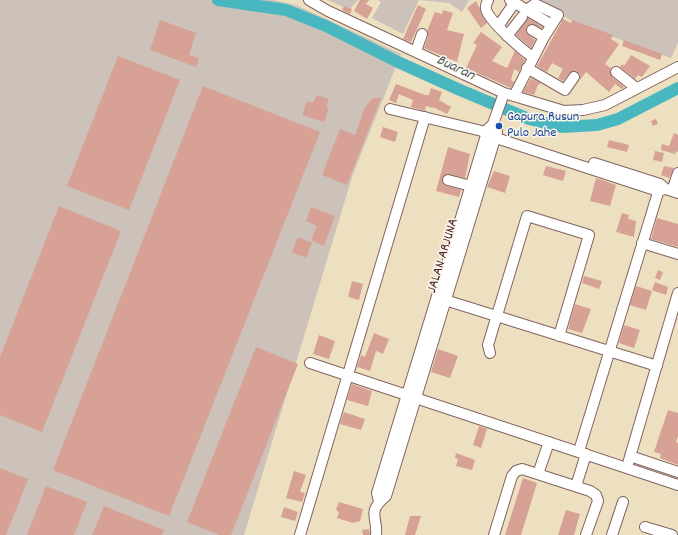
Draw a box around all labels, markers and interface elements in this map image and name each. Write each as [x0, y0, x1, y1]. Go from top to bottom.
water label: Buaran [433, 52, 477, 86]
place label: Gapura Rusun Pulo Jahe [507, 110, 579, 142]
marker: Gapura Rusun Pulo Jahe [494, 121, 504, 131]
street label: JALAN ARJUNA [425, 217, 463, 295]

